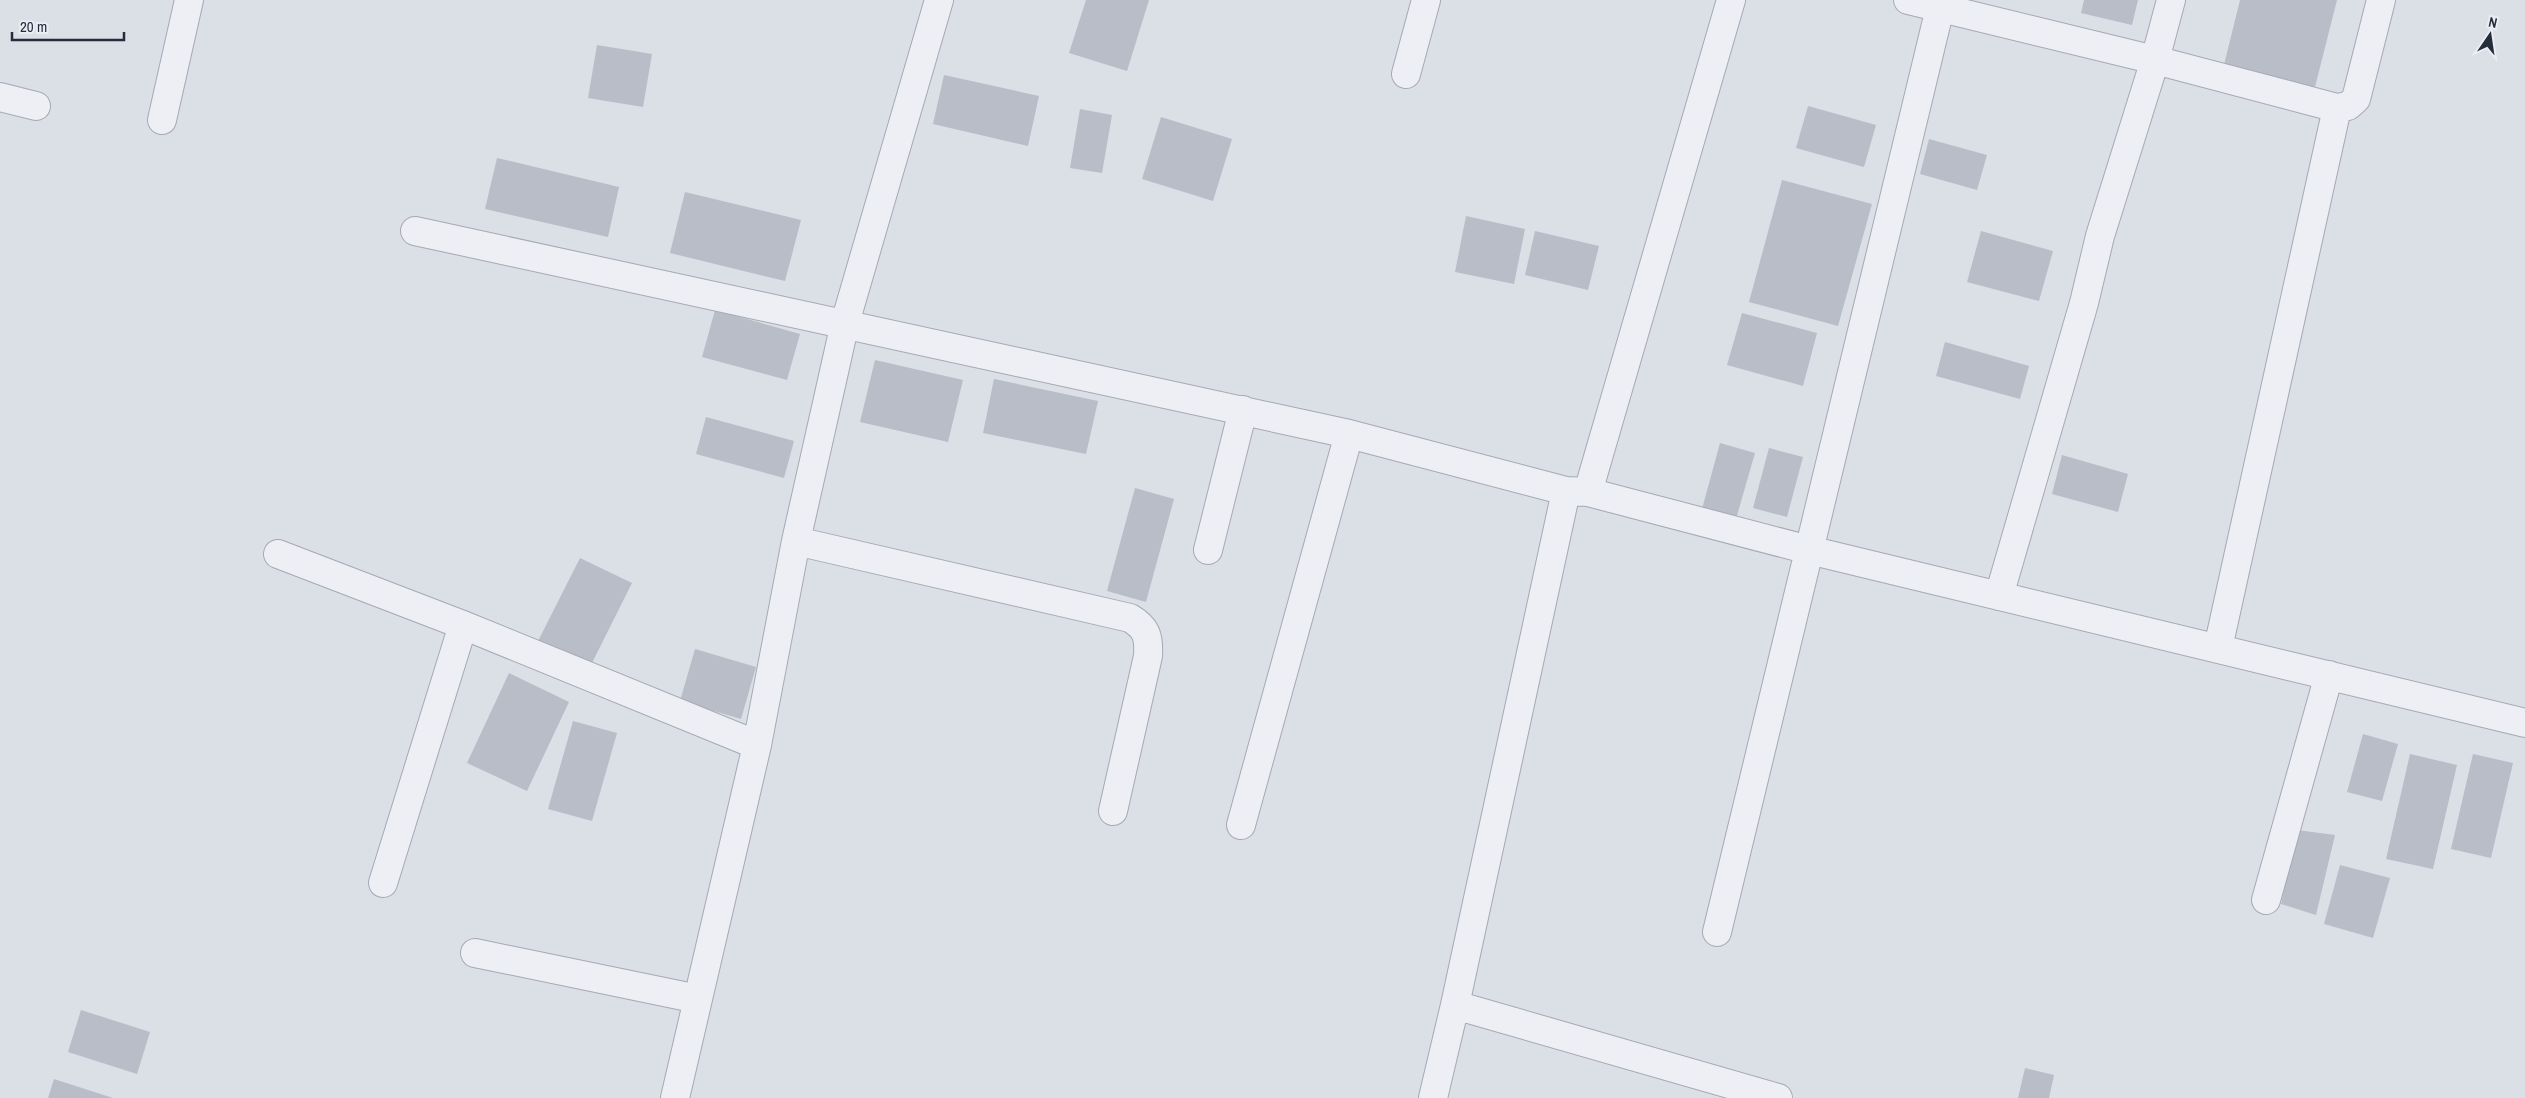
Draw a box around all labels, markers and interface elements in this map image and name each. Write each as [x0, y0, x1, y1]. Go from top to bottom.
scale bar [12, 10, 125, 42]
north arrow [2465, 10, 2515, 60]
text: N [2487, 13, 2499, 32]
text: 20 m [20, 16, 47, 37]

